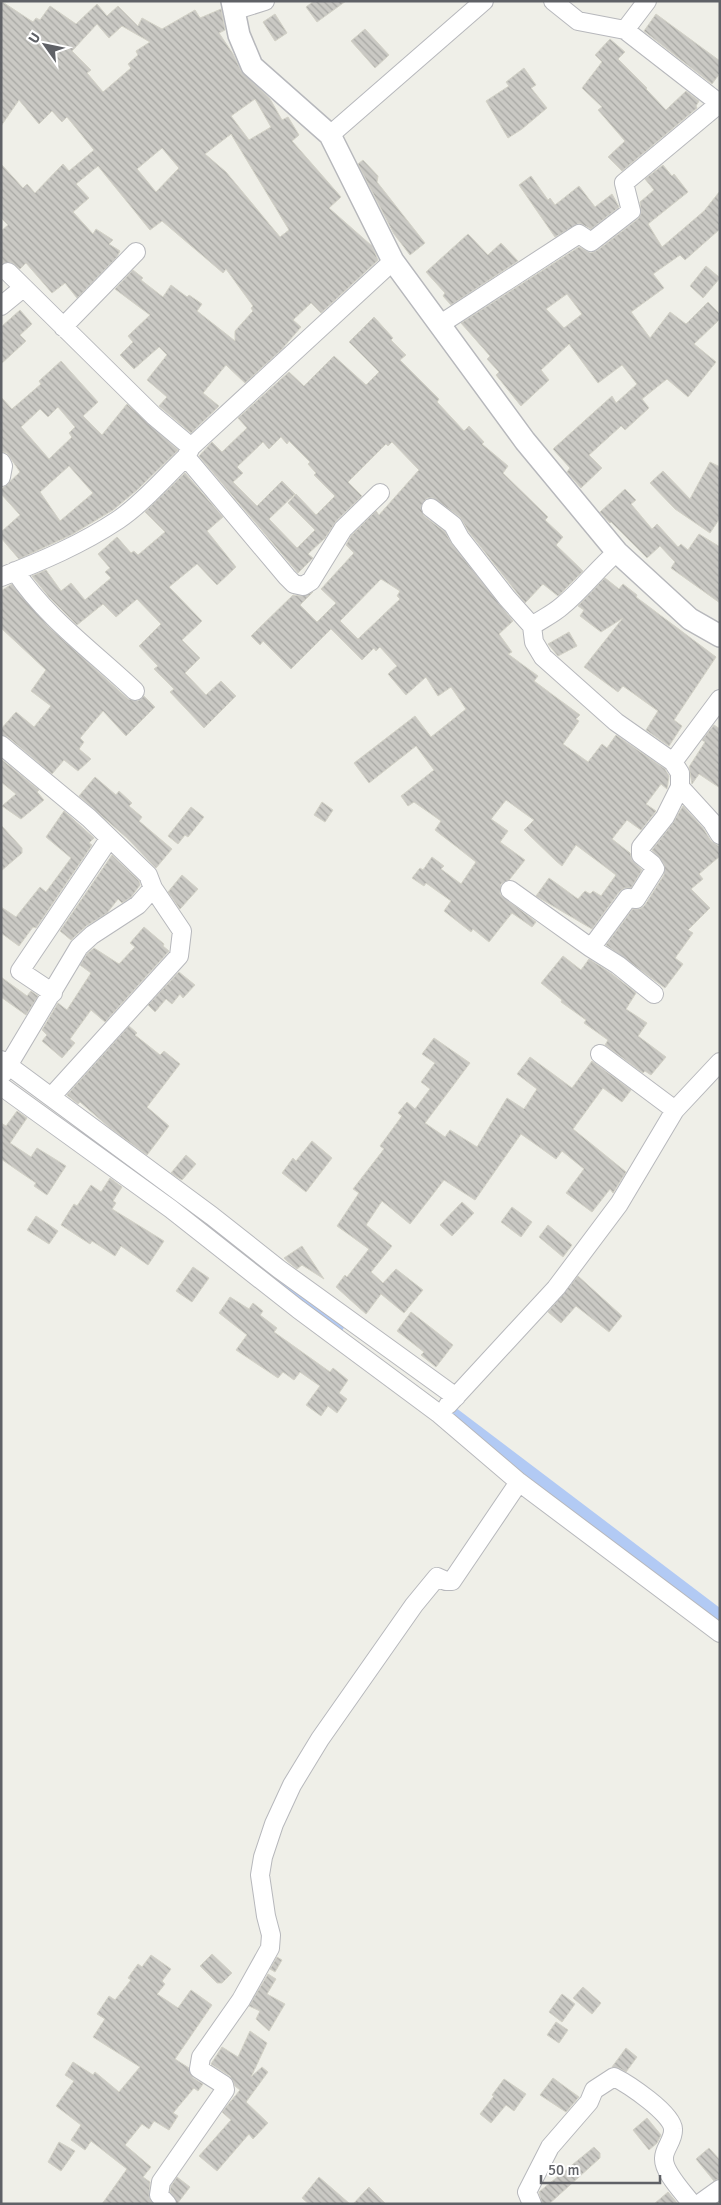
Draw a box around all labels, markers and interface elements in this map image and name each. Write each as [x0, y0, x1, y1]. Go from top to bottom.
north arrow [20, 20, 70, 70]
text: U [25, 30, 44, 47]
scale bar [541, 2152, 660, 2184]
text: 50 m [548, 2161, 579, 2179]

